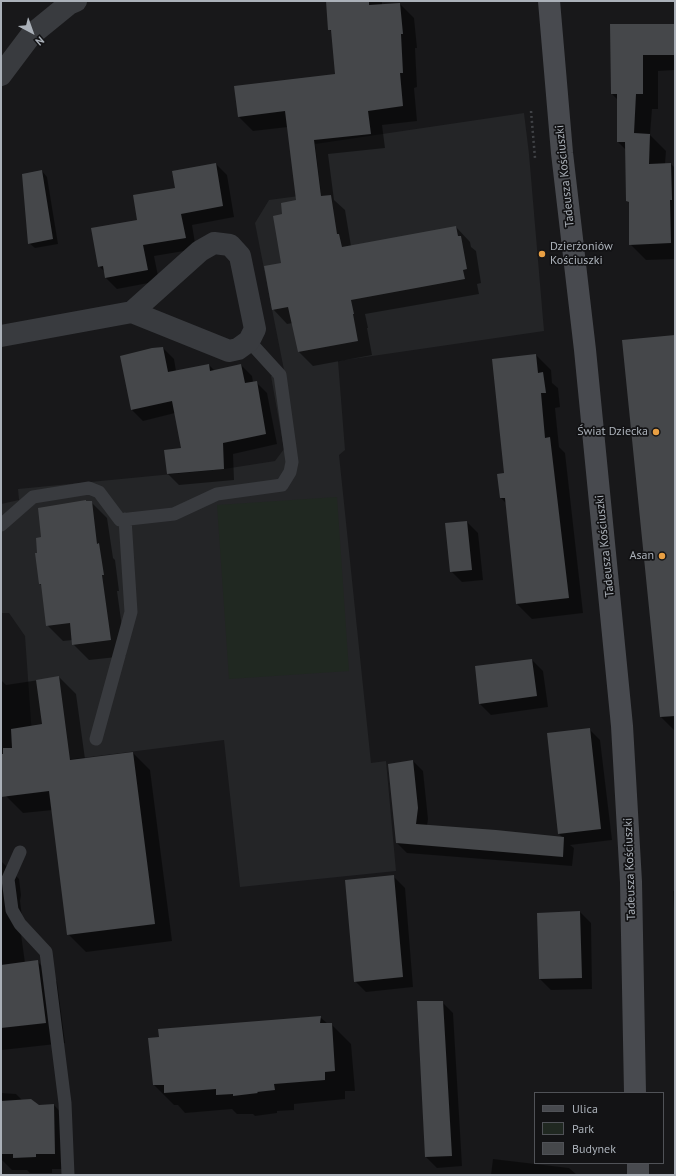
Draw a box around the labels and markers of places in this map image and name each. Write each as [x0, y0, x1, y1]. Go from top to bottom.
place label: Dzierżoniów Kościuszki [550, 240, 613, 268]
marker: Dzierżoniów Kościuszki [537, 249, 547, 259]
place label: Świat Dziecka [577, 425, 648, 439]
marker: Świat Dziecka [651, 427, 661, 437]
place label: Asan [629, 549, 654, 563]
marker: Asan [657, 551, 667, 561]

